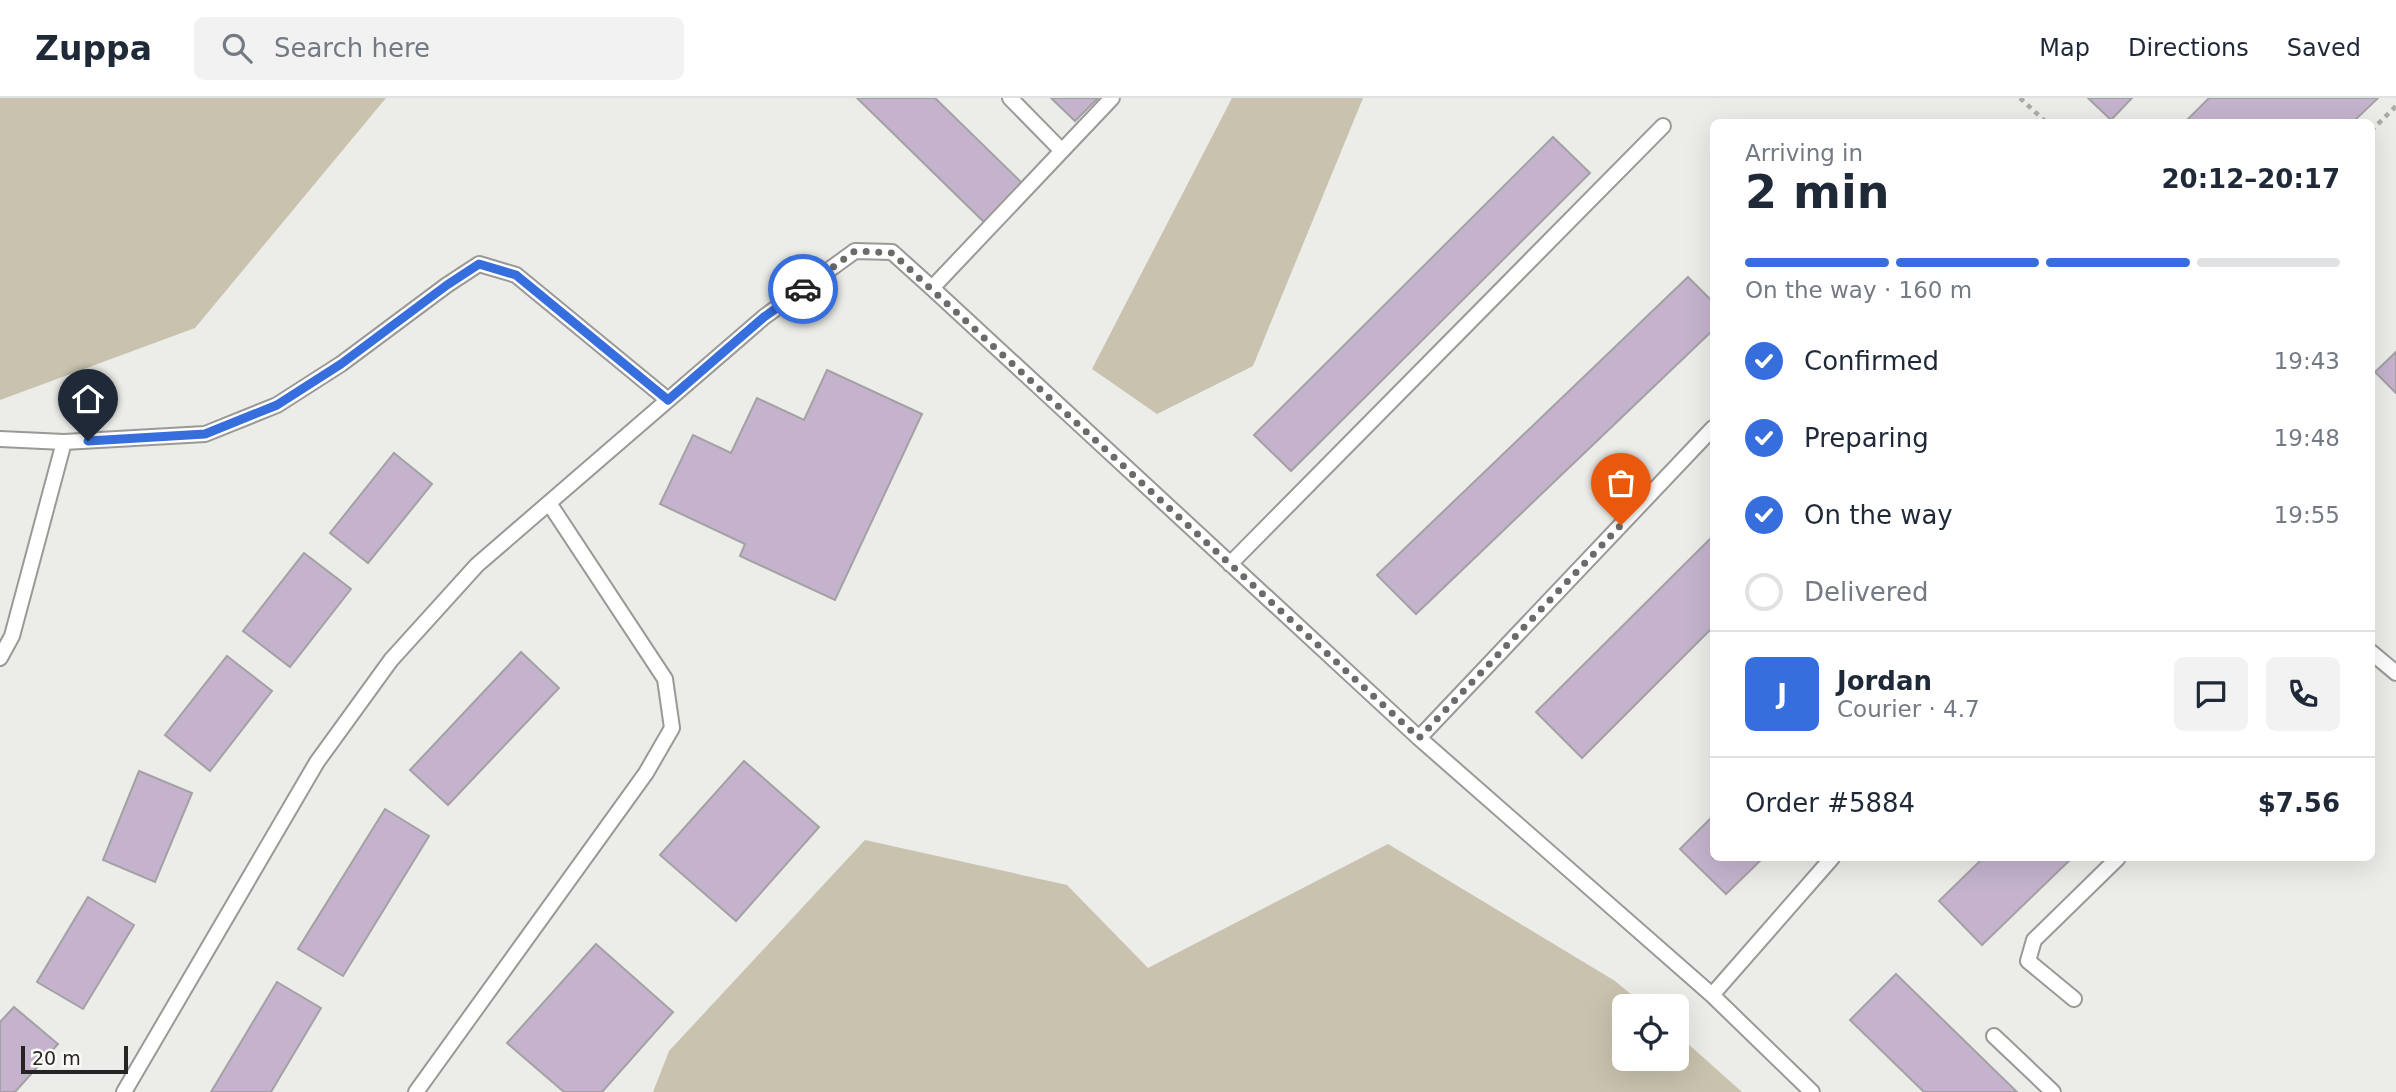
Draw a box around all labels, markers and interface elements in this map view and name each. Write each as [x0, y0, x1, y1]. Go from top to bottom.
search box [194, 17, 684, 80]
text: Zuppa [35, 29, 152, 68]
icon: search [218, 29, 256, 67]
text: Search here [274, 33, 430, 63]
text: Map [2039, 34, 2090, 62]
text: Directions [2128, 34, 2249, 62]
text: Saved [2287, 34, 2361, 62]
text: Arriving in [1745, 140, 1863, 166]
text: 20:12–20:17 [2161, 164, 2340, 194]
text: 2 min [1745, 165, 1889, 219]
courier [768, 254, 838, 324]
icon: car [784, 270, 822, 308]
text: On the way · 160 m [1745, 277, 1972, 303]
icon: check [1745, 342, 1783, 380]
text: Confirmed [1804, 346, 1939, 376]
text: 19:43 [2274, 348, 2340, 374]
pin [58, 369, 118, 441]
icon: home [69, 380, 107, 418]
icon: check [1745, 419, 1783, 457]
text: Preparing [1804, 423, 1929, 453]
text: 19:48 [2274, 425, 2340, 451]
pin [1591, 453, 1651, 525]
icon: bag [1602, 464, 1640, 502]
icon: check [1745, 496, 1783, 534]
text: On the way [1804, 500, 1953, 530]
text: 19:55 [2274, 502, 2340, 528]
text: Delivered [1804, 577, 1928, 607]
button: chat [2174, 657, 2248, 731]
button: phone [2266, 657, 2340, 731]
text: Jordan [1837, 666, 1932, 696]
text: J [1777, 679, 1787, 709]
text: Courier · 4.7 [1837, 696, 1980, 722]
text: Order #5884 [1745, 788, 1915, 818]
text: $7.56 [2258, 788, 2340, 818]
map controls [1612, 994, 1689, 1071]
button: locate [1612, 994, 1689, 1071]
scale bar [21, 1043, 128, 1075]
text: 20 m [32, 1047, 81, 1069]

